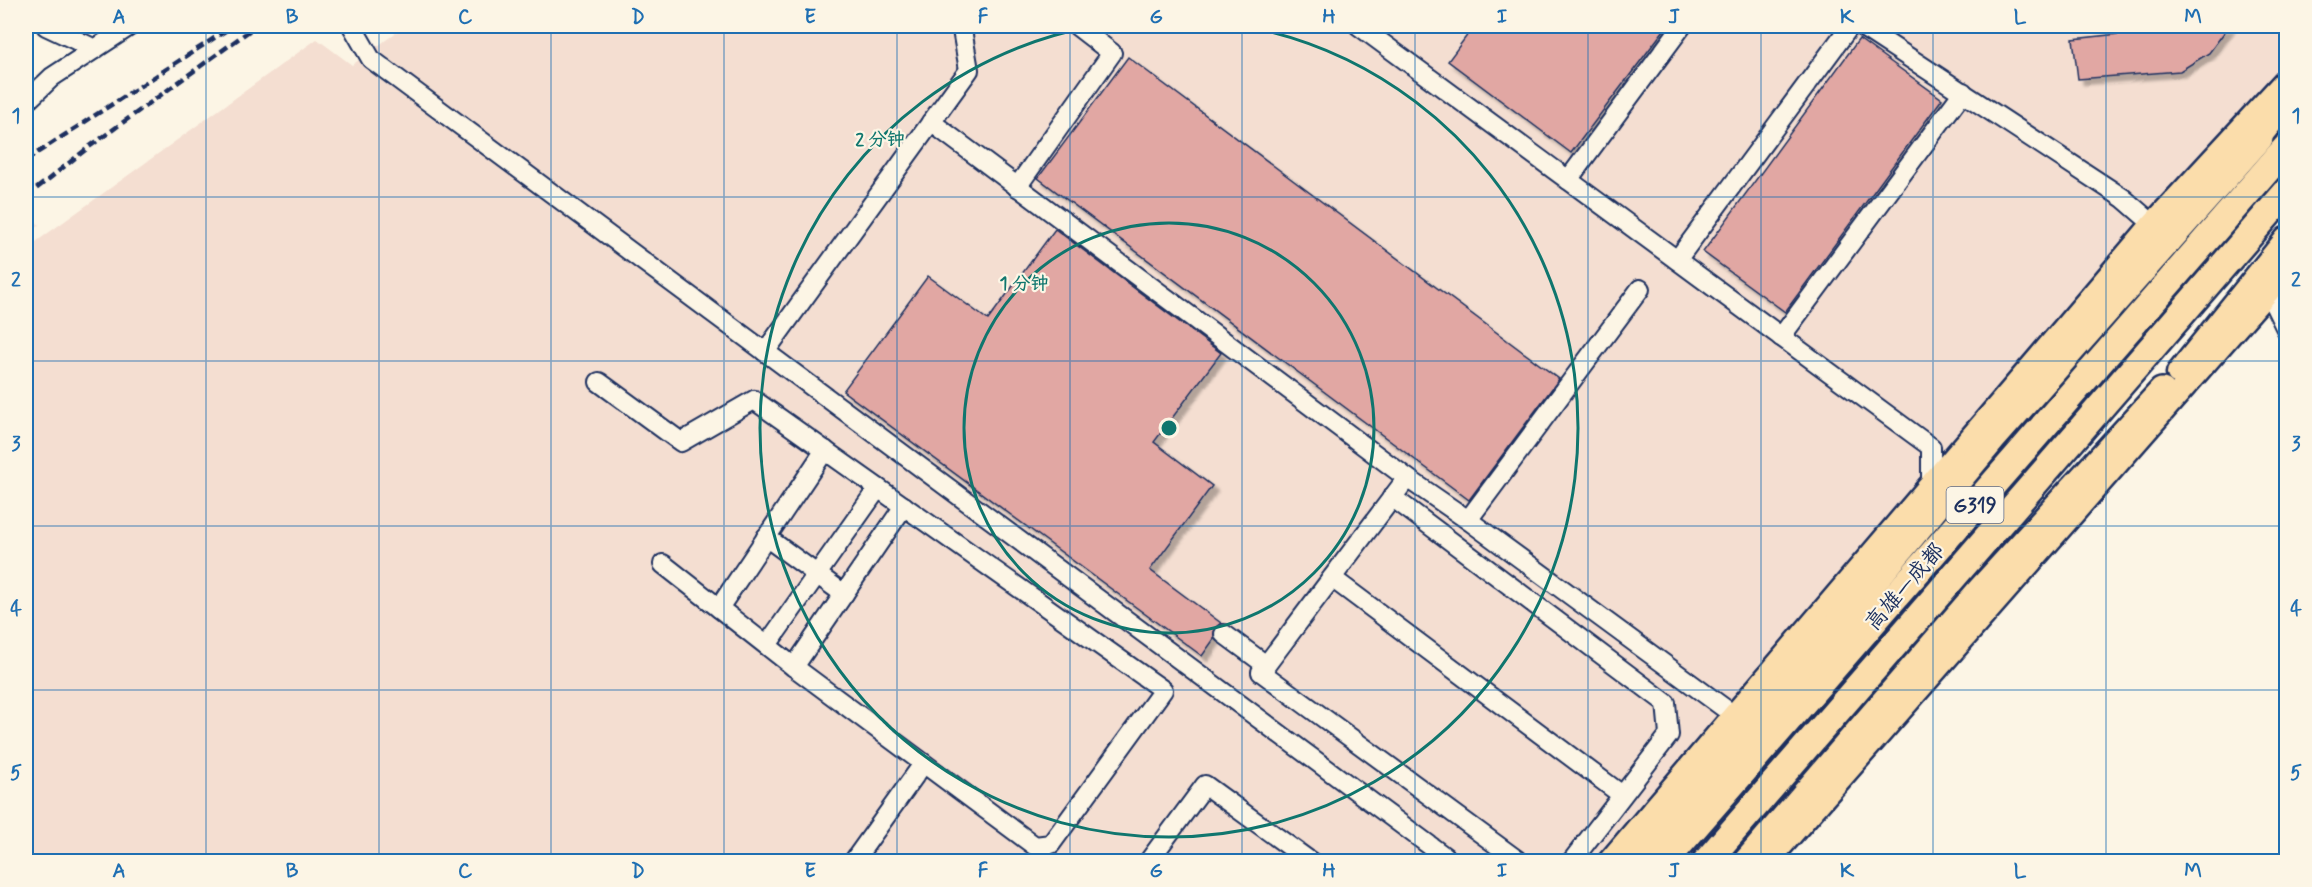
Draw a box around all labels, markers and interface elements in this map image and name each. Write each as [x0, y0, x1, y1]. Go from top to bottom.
text: A [112, 4, 126, 31]
text: B [286, 4, 299, 31]
text: C [458, 4, 473, 31]
text: D [631, 4, 645, 31]
text: E [804, 4, 816, 31]
text: F [978, 4, 989, 31]
text: G [1149, 4, 1163, 31]
text: H [1322, 4, 1336, 31]
text: I [1497, 4, 1507, 31]
text: J [1668, 4, 1680, 31]
text: K [1840, 4, 1855, 31]
text: L [2014, 4, 2027, 31]
text: M [2184, 4, 2202, 31]
text: 1 [12, 103, 20, 130]
text: 1 [2292, 103, 2300, 130]
text: 2 分钟 [855, 128, 905, 152]
text: 2 [11, 267, 21, 294]
text: 2 [2291, 267, 2301, 294]
text: 1 分钟 [1000, 272, 1048, 296]
centre of rings [1159, 418, 1179, 438]
text: 3 [11, 431, 21, 458]
text: 3 [2291, 431, 2301, 458]
road number: G319 [1946, 487, 2004, 523]
street label: 高雄—成都 [1860, 538, 1951, 637]
text: 4 [10, 596, 22, 623]
text: 4 [2290, 596, 2302, 623]
text: 5 [10, 760, 22, 787]
text: 5 [2290, 760, 2302, 787]
text: A [112, 858, 126, 885]
text: B [286, 858, 299, 885]
text: C [458, 858, 473, 885]
text: D [631, 858, 645, 885]
text: E [804, 858, 816, 885]
text: F [978, 858, 989, 885]
text: G [1149, 858, 1163, 885]
text: H [1322, 858, 1336, 885]
text: I [1497, 858, 1507, 885]
text: J [1668, 858, 1680, 885]
text: K [1840, 858, 1855, 885]
text: L [2014, 858, 2027, 885]
text: M [2184, 858, 2202, 885]

